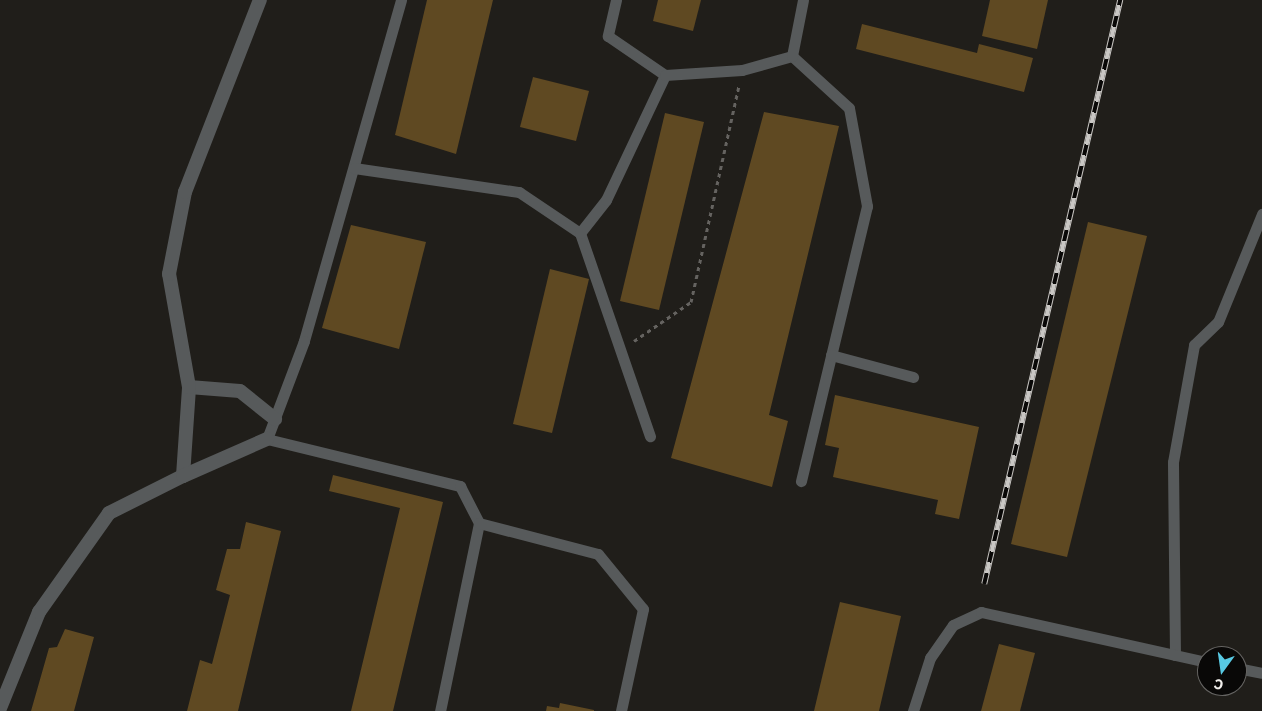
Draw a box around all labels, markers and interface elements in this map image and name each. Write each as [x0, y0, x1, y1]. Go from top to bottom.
north arrow [1197, 646, 1247, 696]
text: С [1212, 675, 1225, 694]

